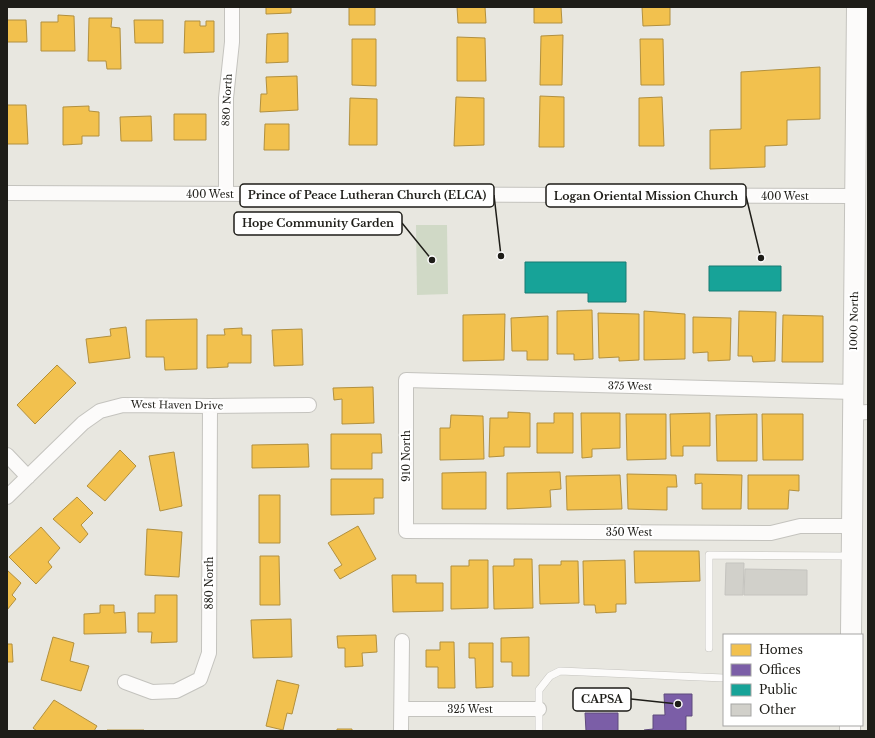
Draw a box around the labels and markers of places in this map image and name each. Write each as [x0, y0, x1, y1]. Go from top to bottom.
callout: Prince of Peace Lutheran Church (ELCA) [240, 184, 494, 207]
callout: Logan Oriental Mission Church [546, 184, 746, 207]
callout: Hope Community Garden [234, 212, 402, 235]
callout: CAPSA [573, 688, 631, 711]

